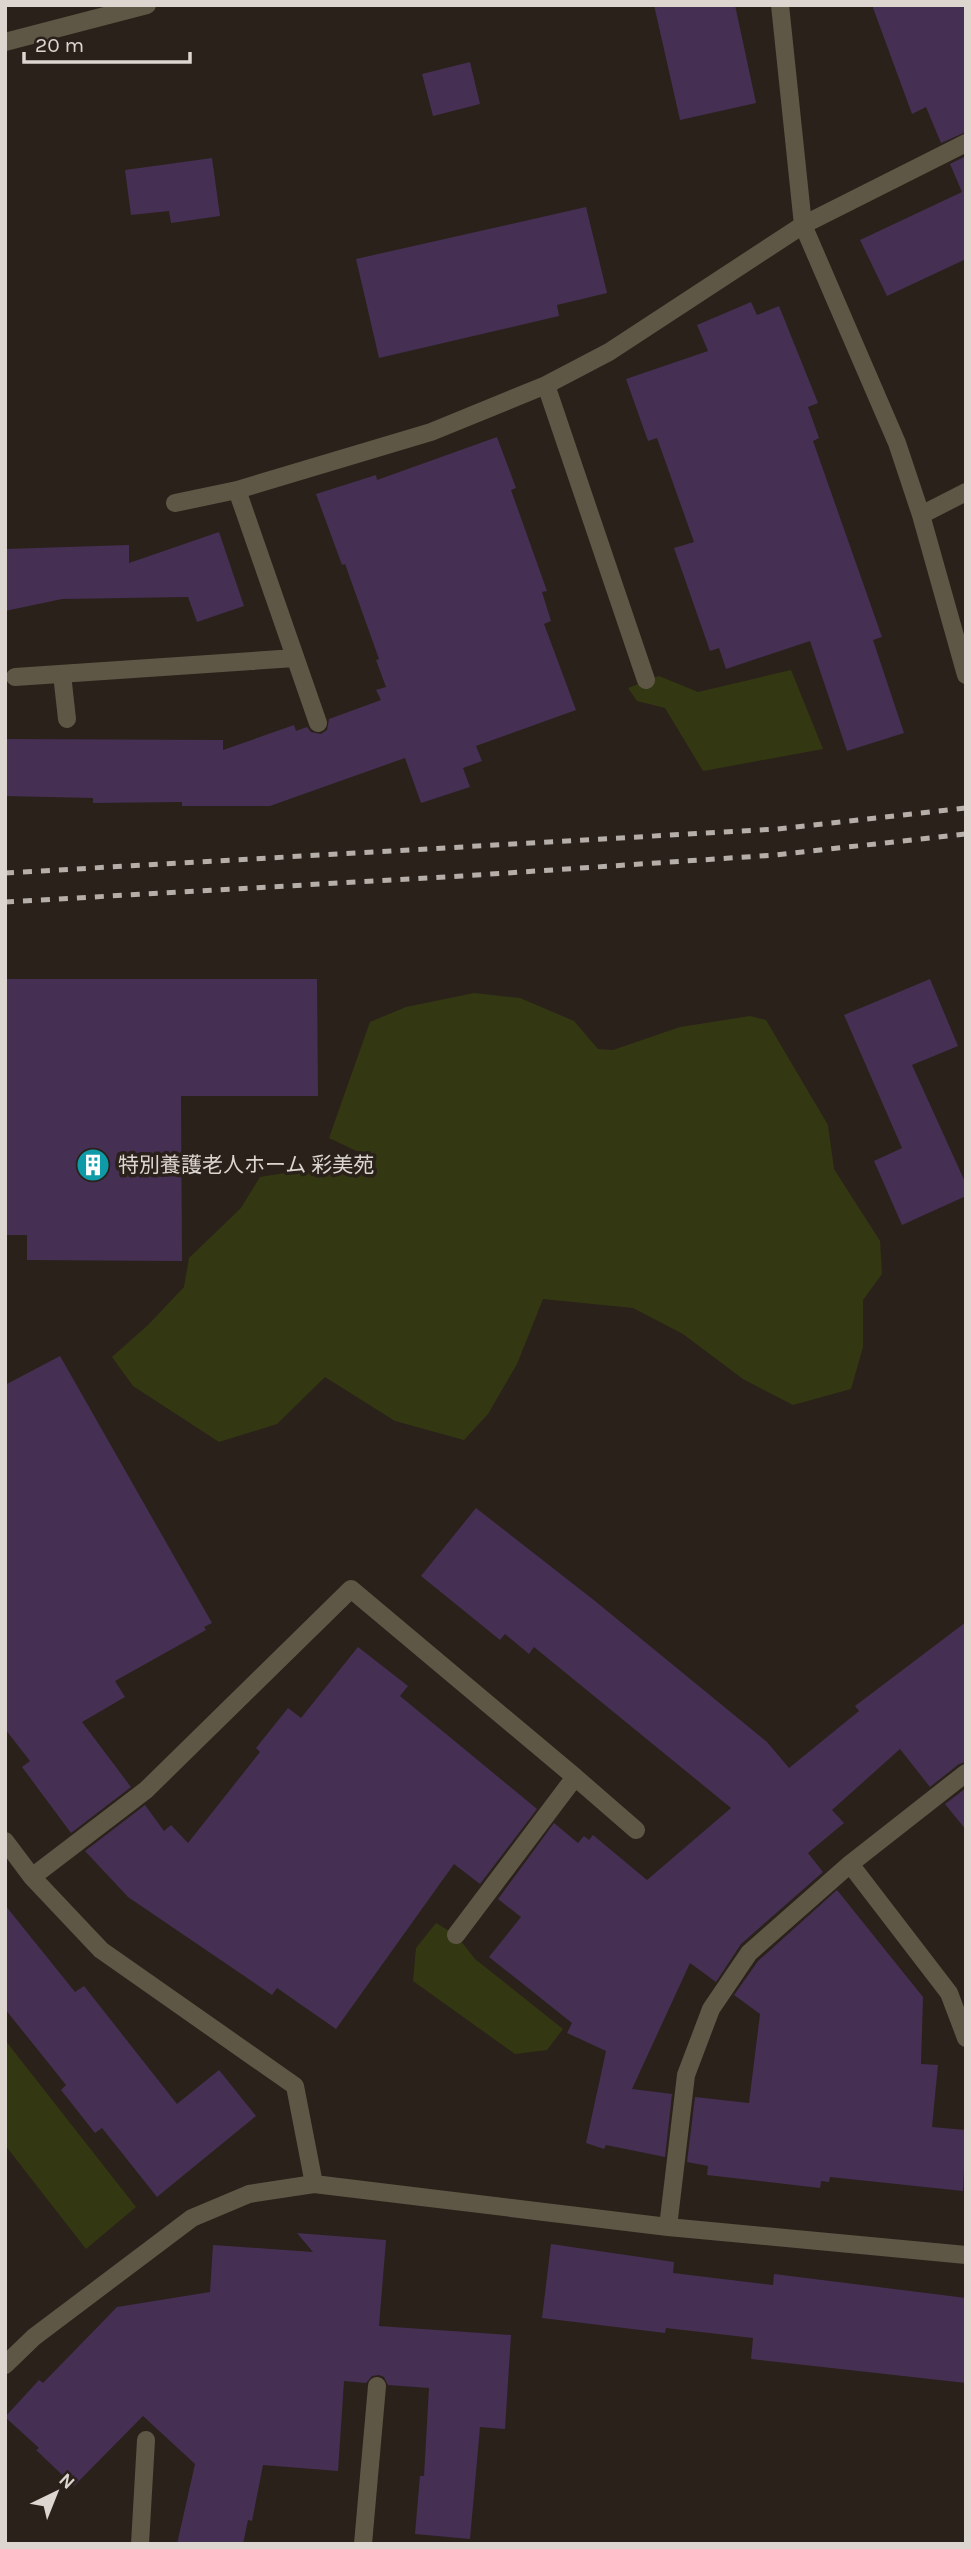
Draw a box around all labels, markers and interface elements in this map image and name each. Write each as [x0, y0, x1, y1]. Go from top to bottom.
scale bar [24, 21, 191, 65]
text: 20 m [35, 33, 84, 57]
building icon: 特別養護老人ホーム 彩美苑 [74, 1146, 112, 1184]
place label: 特別養護老人ホーム 彩美苑 [118, 1153, 374, 1177]
north arrow [21, 2458, 91, 2528]
text: N [54, 2469, 79, 2494]

